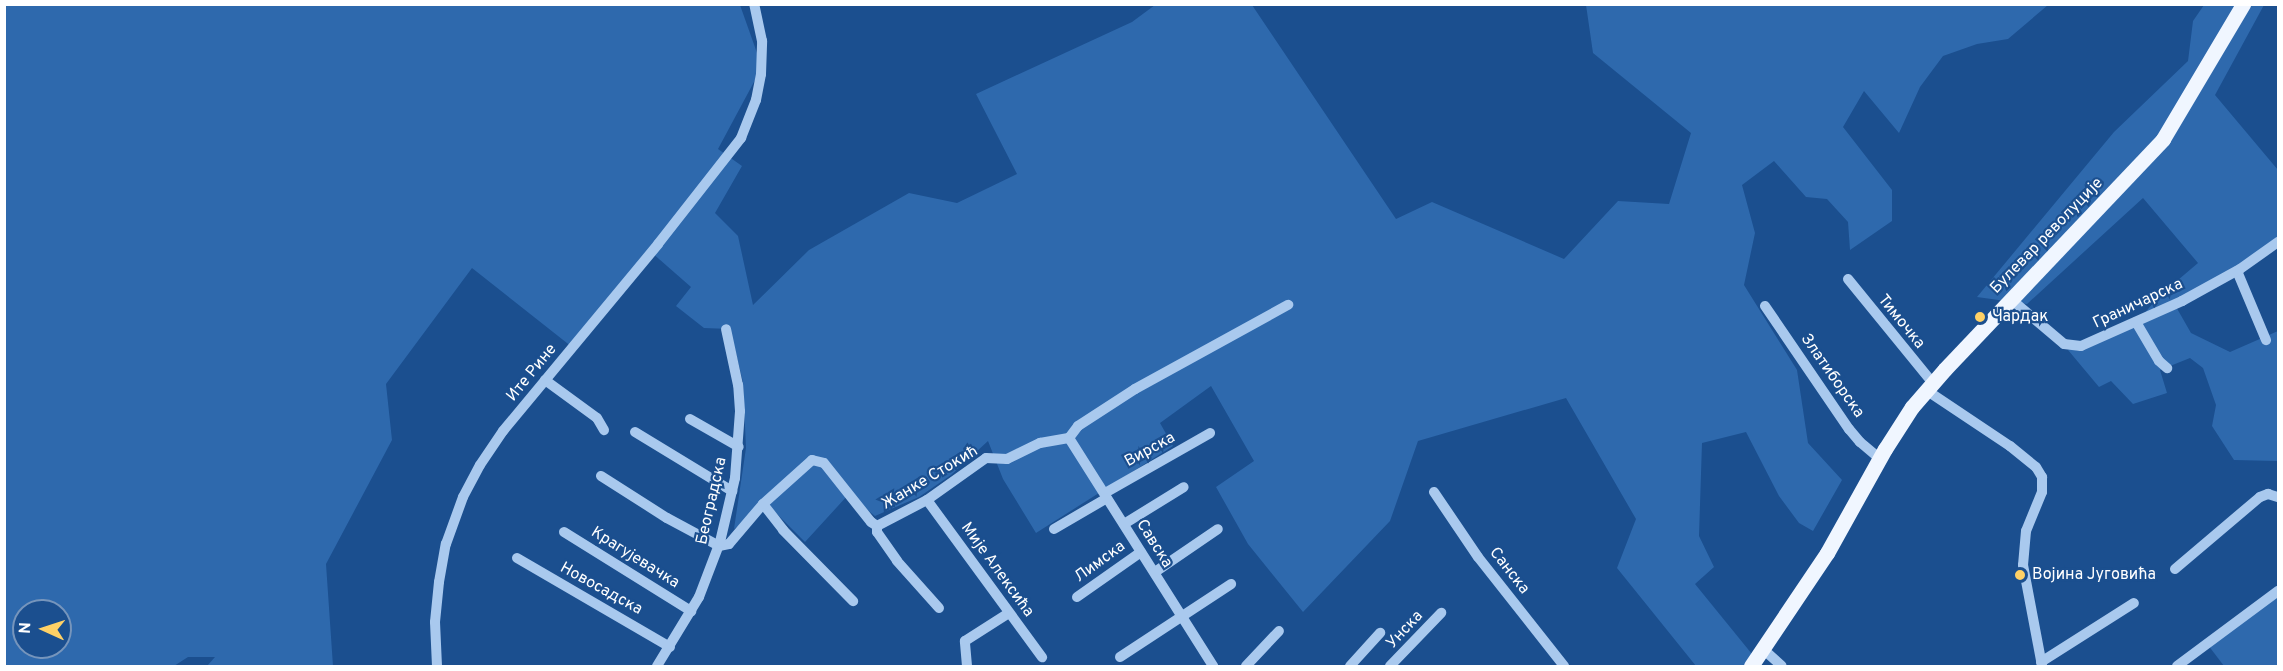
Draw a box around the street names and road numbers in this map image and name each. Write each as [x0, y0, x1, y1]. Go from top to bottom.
street label: Булевар револуције [1987, 174, 2107, 298]
street label: Граничарска [2090, 275, 2186, 333]
street label: Тимочка [1873, 291, 1929, 353]
street label: Златиборска [1796, 330, 1868, 422]
street label: Ите Рине [503, 340, 561, 406]
street label: Вирска [1121, 428, 1179, 472]
street label: Жанке Стокић [878, 442, 982, 514]
street label: Београдска [693, 455, 731, 547]
street label: Савска [1132, 516, 1176, 572]
street label: Мије Алексића [956, 519, 1038, 621]
street label: Крагујевачка [587, 523, 683, 593]
street label: Лимска [1071, 537, 1129, 587]
street label: Санска [1485, 544, 1533, 598]
street label: Новосадска [556, 559, 646, 619]
street label: Унска [1383, 607, 1427, 653]

